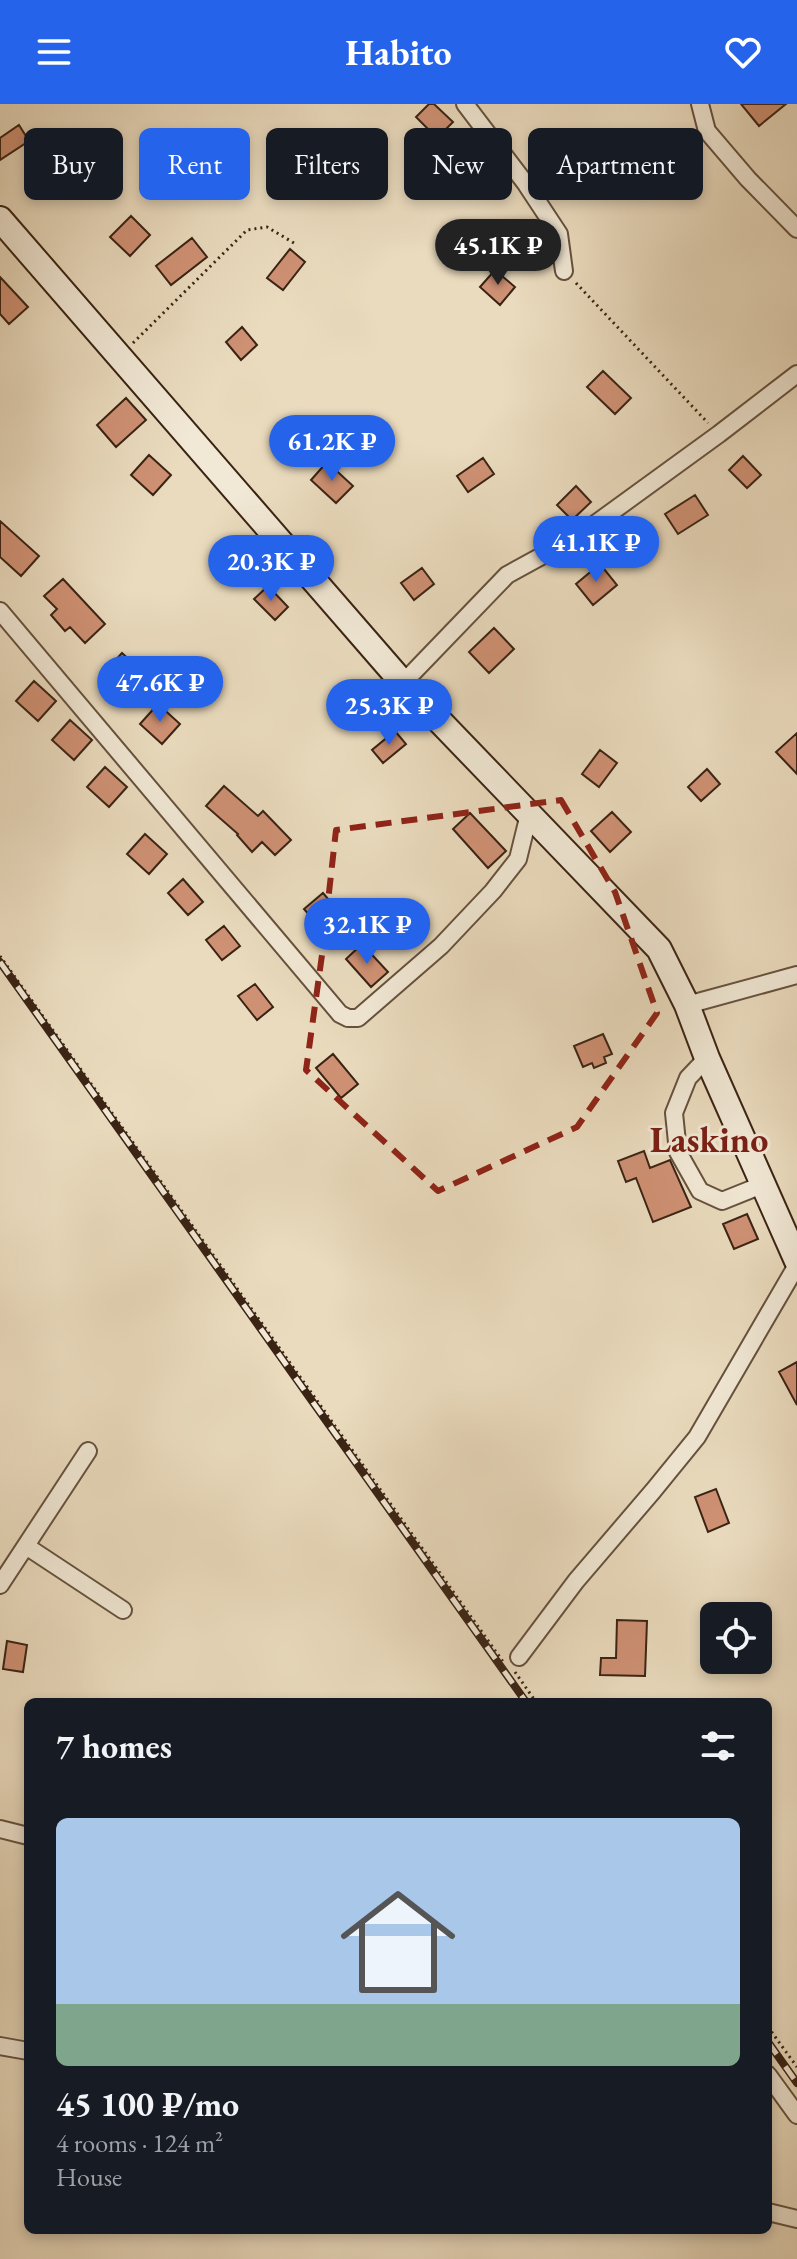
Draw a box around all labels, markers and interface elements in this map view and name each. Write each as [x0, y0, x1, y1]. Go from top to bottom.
text: Habito [345, 29, 452, 76]
icon: menu [32, 30, 76, 74]
icon: heart [721, 30, 765, 74]
chip: Buy [24, 128, 123, 200]
chip: Rent [139, 128, 250, 200]
chip: Filters [266, 128, 388, 200]
chip: New [404, 128, 512, 200]
chip: Apartment [528, 128, 703, 200]
pin: 45.1K ₽ [424, 219, 572, 287]
text: 45.1K ₽ [453, 228, 543, 262]
pin: 61.2K ₽ [258, 415, 406, 483]
text: 61.2K ₽ [287, 424, 377, 458]
pin: 41.1K ₽ [522, 516, 670, 584]
text: 41.1K ₽ [551, 525, 641, 559]
pin: 20.3K ₽ [197, 535, 345, 603]
text: 20.3K ₽ [226, 544, 316, 578]
pin: 47.6K ₽ [86, 656, 234, 724]
text: 47.6K ₽ [115, 665, 205, 699]
pin: 25.3K ₽ [315, 679, 463, 747]
text: 25.3K ₽ [344, 688, 434, 722]
pin: 32.1K ₽ [293, 898, 441, 966]
text: 32.1K ₽ [322, 907, 412, 941]
district label: Laskino [650, 1116, 768, 1163]
map controls [700, 1602, 772, 1674]
button: locate [700, 1602, 772, 1674]
text: 7 homes [56, 1724, 172, 1768]
icon: filters [696, 1724, 740, 1768]
icon: home [326, 1870, 470, 2014]
text: 45 100 ₽/mo [56, 2082, 239, 2126]
text: 4 rooms · 124 m² [56, 2126, 223, 2160]
text: House [56, 2160, 122, 2194]

